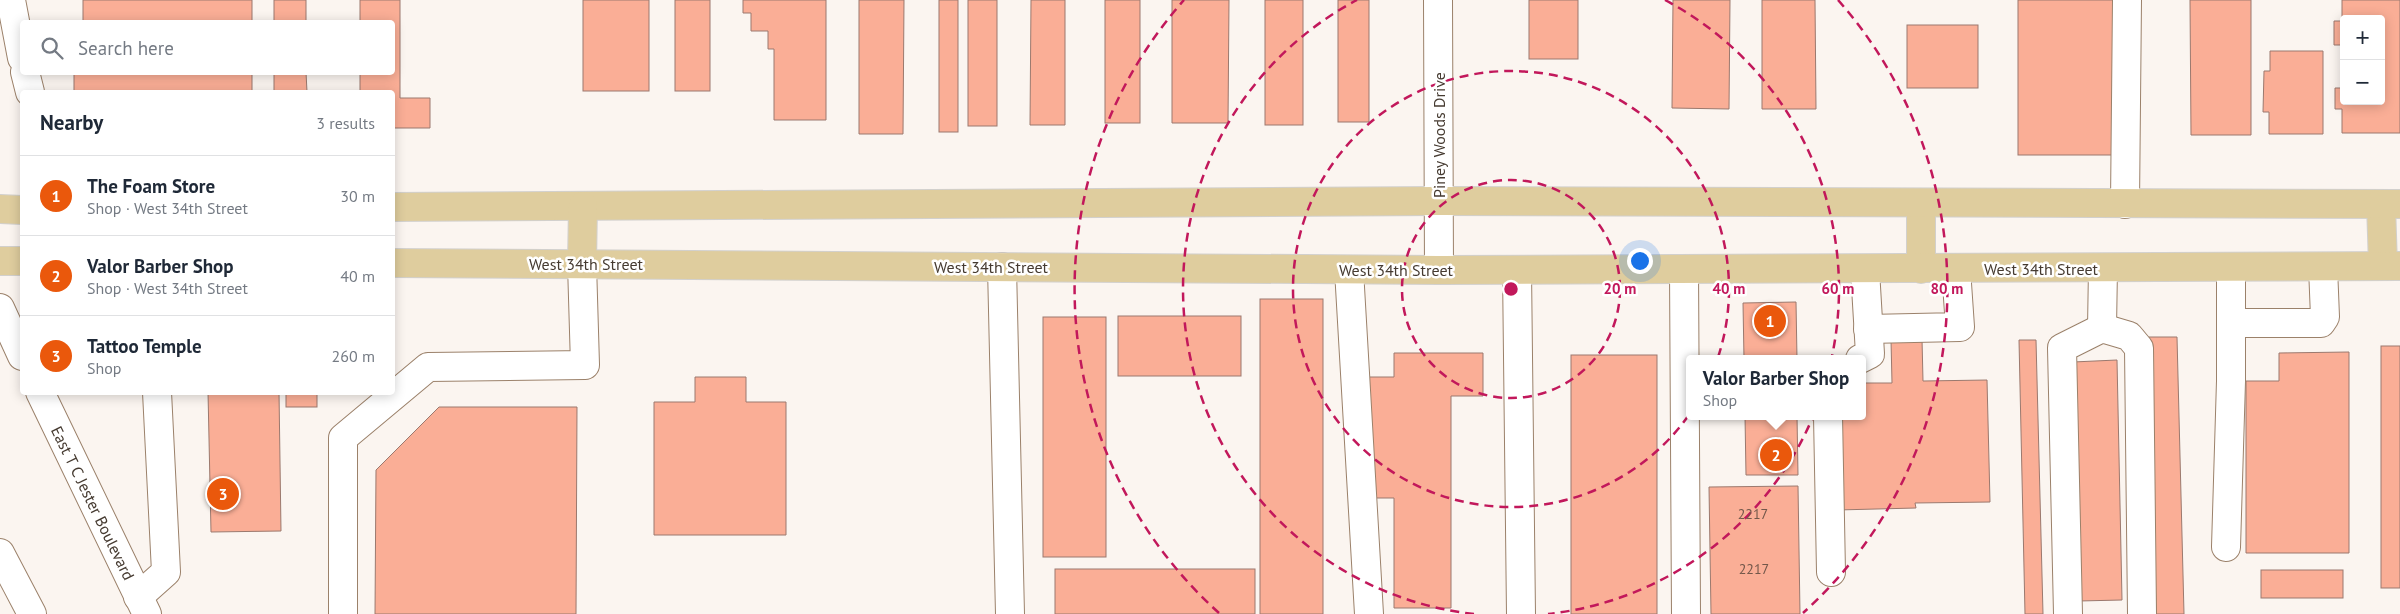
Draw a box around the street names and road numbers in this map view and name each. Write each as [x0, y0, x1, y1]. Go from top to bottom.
street label: Piney Woods Drive [1429, 72, 1449, 198]
street label: West 34th Street [529, 254, 644, 274]
street label: West 34th Street [934, 257, 1049, 277]
street label: West 34th Street [1984, 259, 2099, 279]
street label: West 34th Street [1339, 260, 1454, 280]
street label: East T C Jester Boulevard [47, 423, 139, 583]

